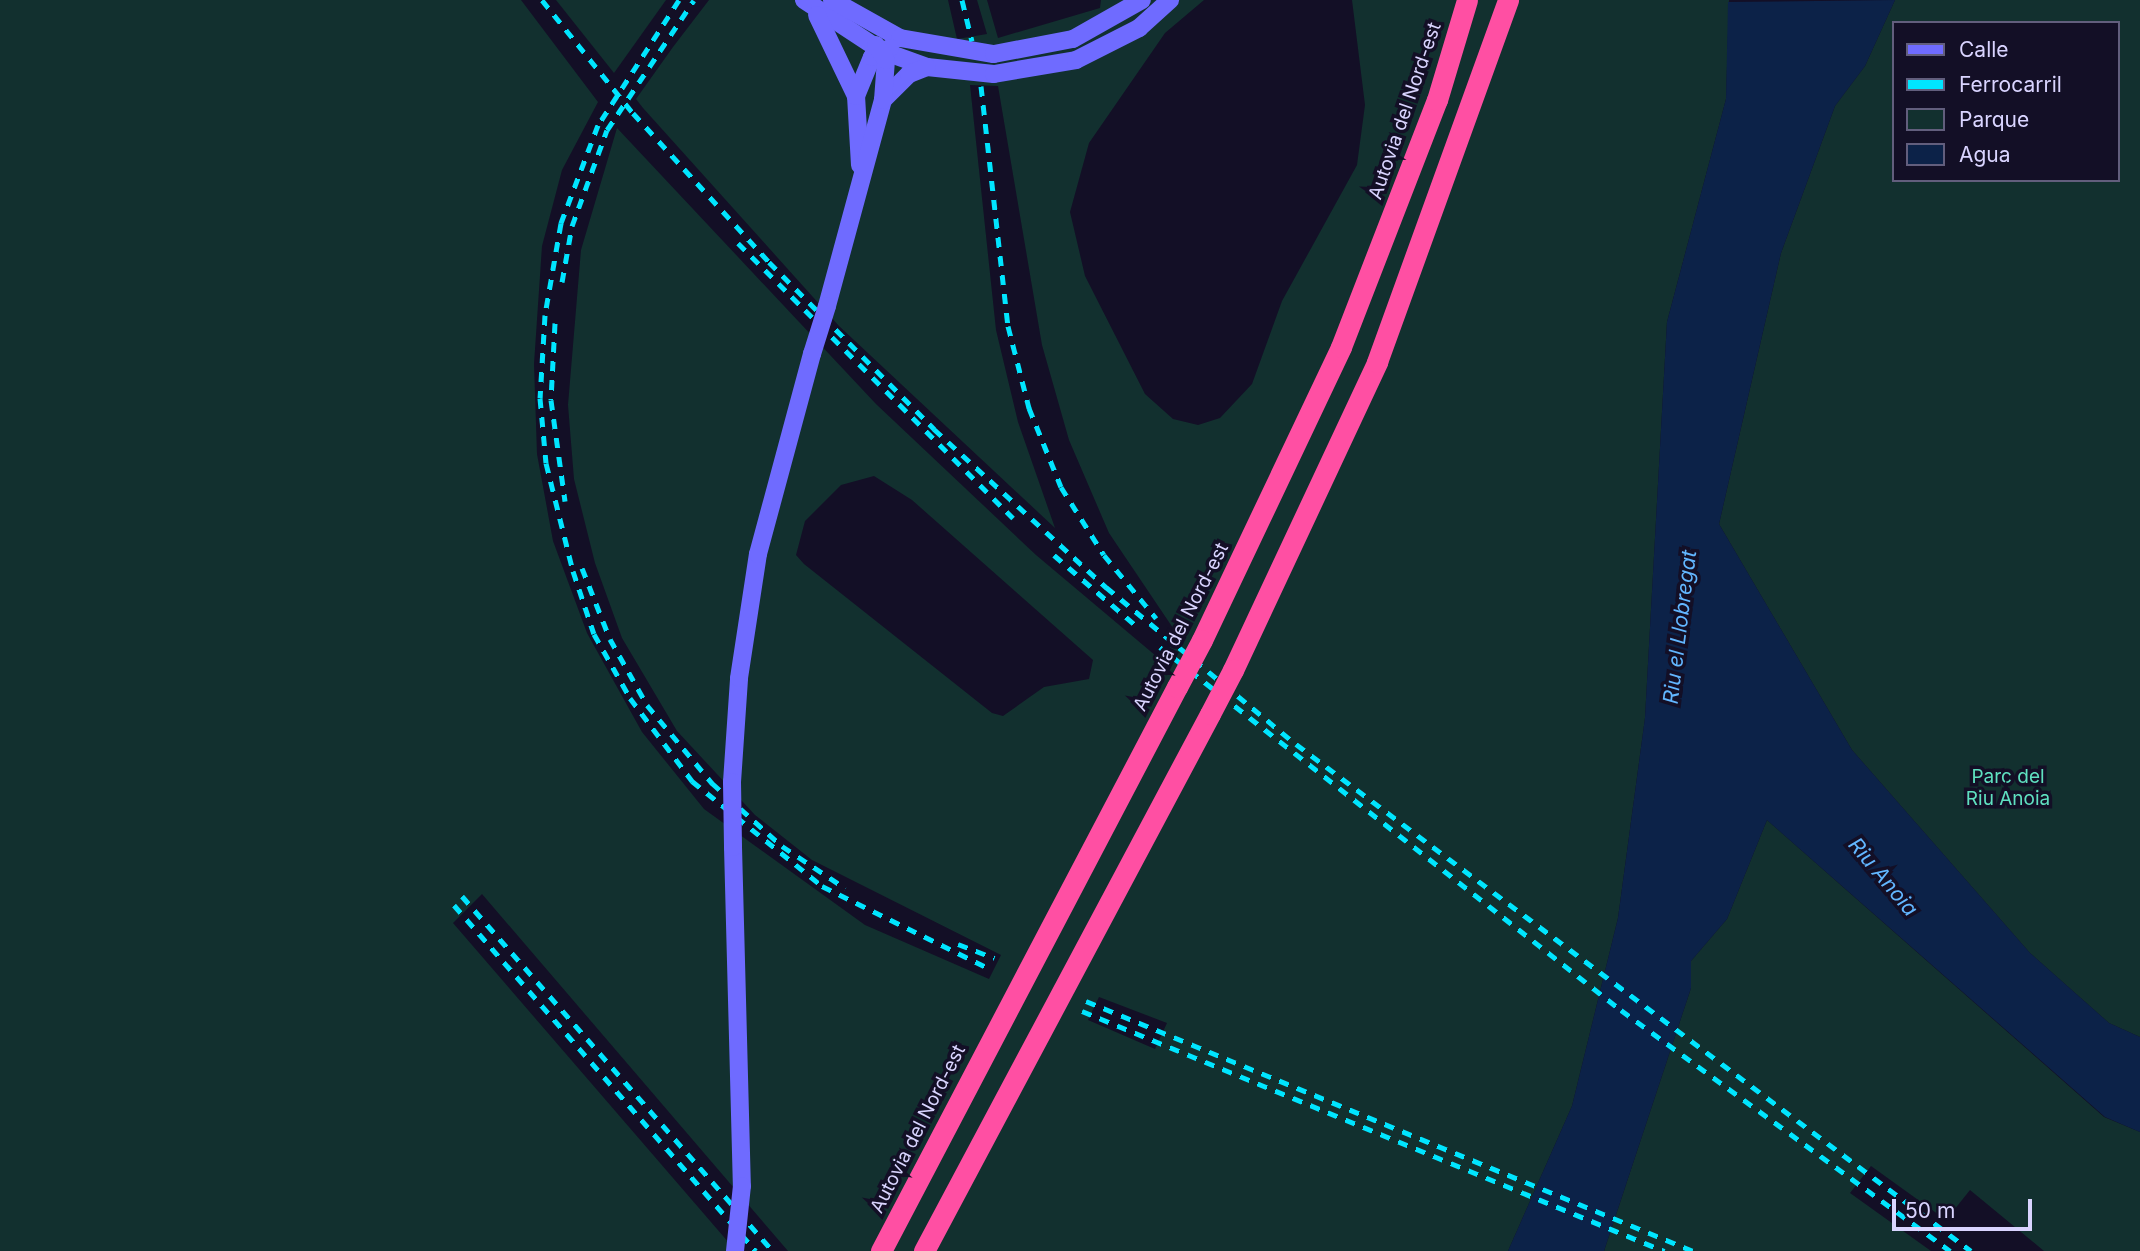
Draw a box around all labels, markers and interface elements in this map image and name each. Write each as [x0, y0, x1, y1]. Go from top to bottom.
street label: Autovia del Nord-est [1364, 20, 1446, 202]
legend [1892, 21, 2119, 182]
text: Calle [1959, 37, 2009, 62]
text: Ferrocarril [1959, 72, 2062, 97]
text: Parque [1959, 107, 2029, 132]
text: Agua [1959, 142, 2011, 167]
street label: Autovia del Nord-est [1129, 539, 1233, 715]
water label: Riu el Llobregat [1658, 549, 1702, 705]
park label: Parc del Riu Anoia [1966, 766, 2050, 810]
water label: Riu Anoia [1843, 833, 1923, 921]
street label: Autovia del Nord-est [866, 1041, 970, 1217]
scale bar [1895, 1184, 2035, 1228]
text: 50 m [1905, 1198, 1955, 1223]

